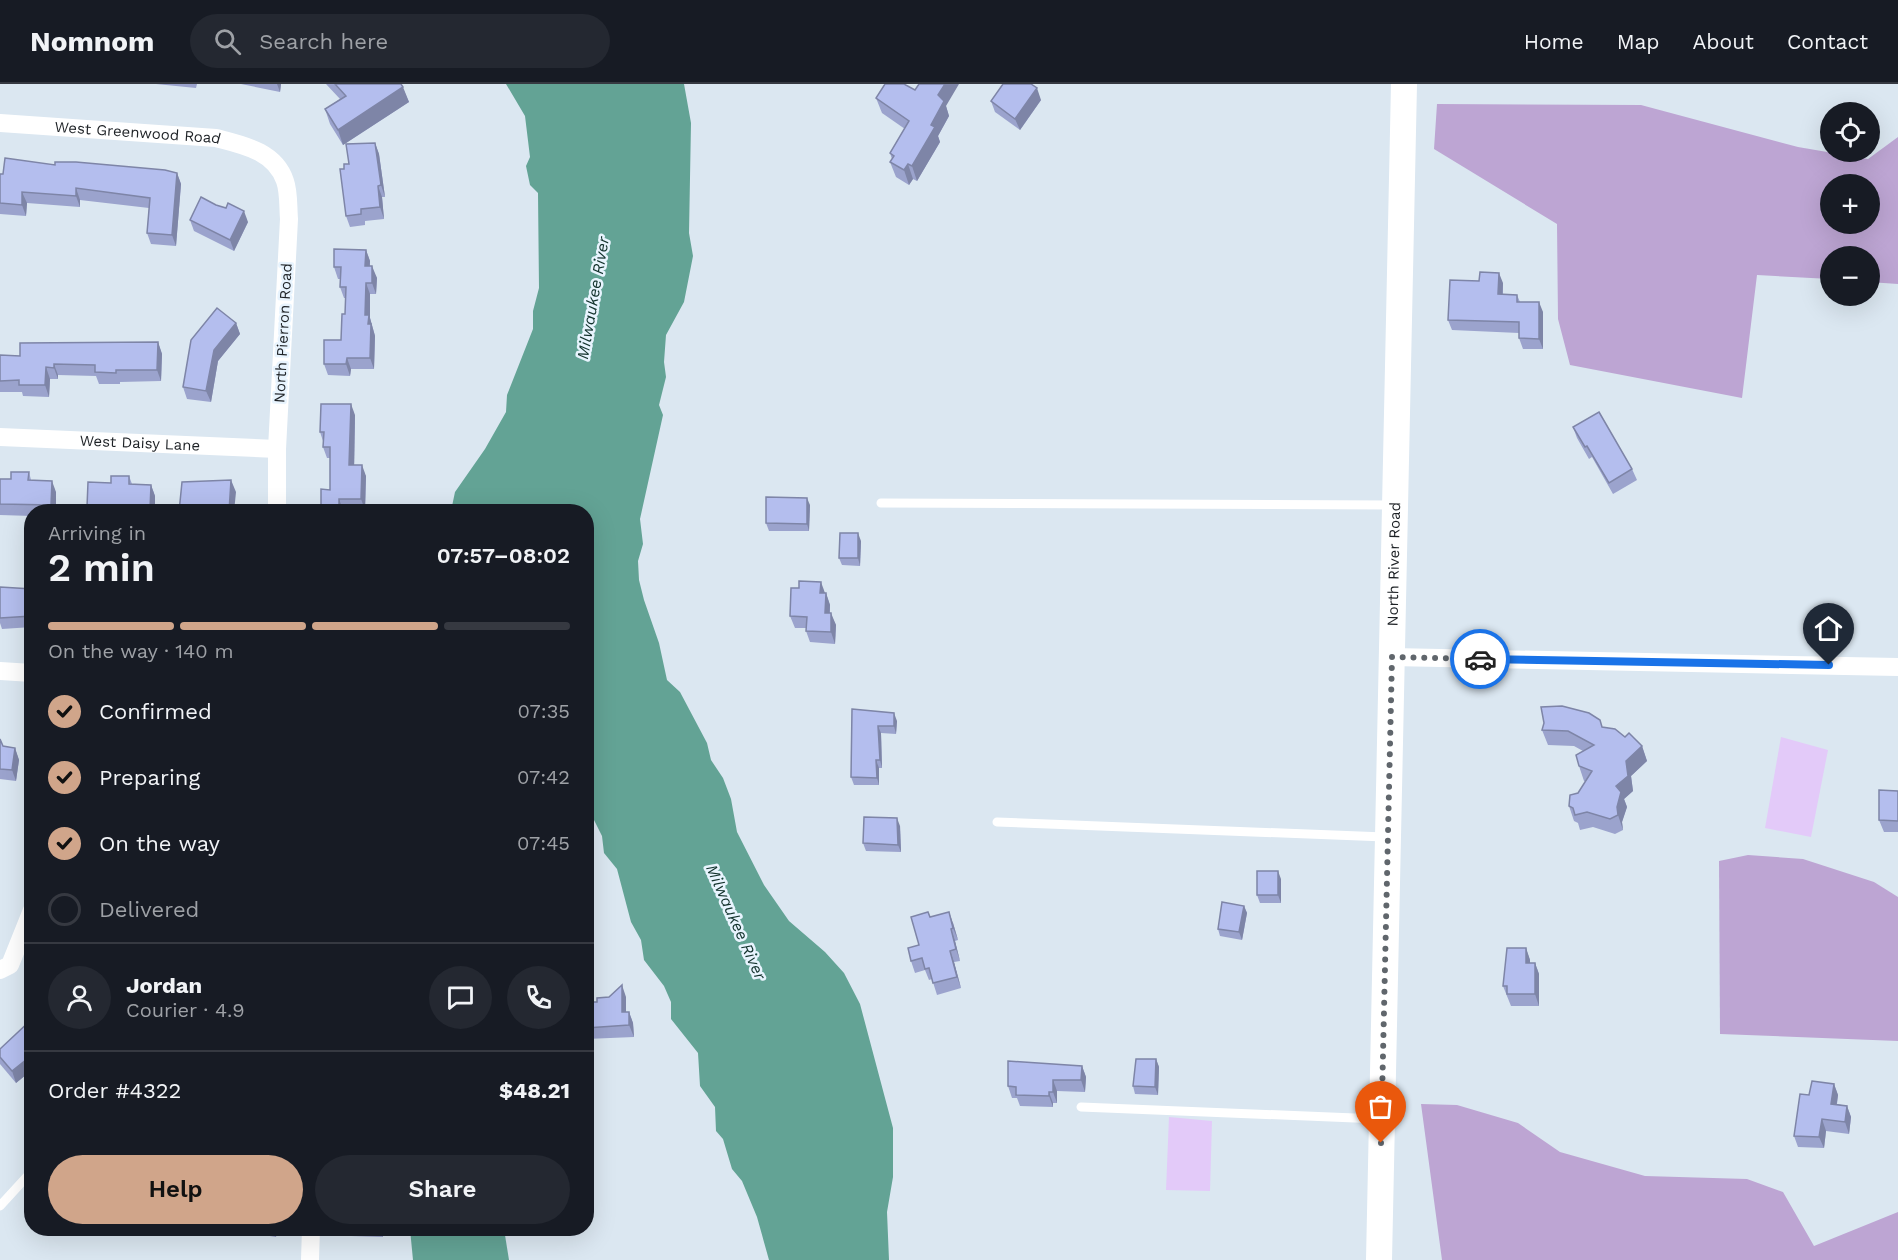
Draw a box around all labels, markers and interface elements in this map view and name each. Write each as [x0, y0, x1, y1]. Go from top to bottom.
search box [190, 14, 610, 68]
text: Nomnom [30, 25, 154, 58]
icon: search [211, 25, 244, 58]
text: Search here [259, 29, 388, 54]
text: Home [1524, 29, 1584, 54]
text: Map [1617, 29, 1660, 54]
text: About [1693, 29, 1754, 54]
text: Contact [1787, 29, 1868, 54]
map controls [1820, 102, 1880, 306]
button: locate [1820, 102, 1880, 162]
street label: West Greenwood Road [54, 118, 223, 148]
button: + [1820, 174, 1880, 234]
water label: Milwaukee River [573, 234, 613, 361]
button: − [1820, 246, 1880, 306]
street label: North Pierron Road [270, 263, 296, 403]
street label: West Daisy Lane [79, 431, 201, 455]
street label: North River Road [1383, 502, 1404, 626]
text: Arriving in [48, 521, 146, 545]
text: 07:57–08:02 [437, 543, 570, 568]
text: 2 min [48, 545, 155, 590]
pin [1803, 603, 1854, 665]
icon: home [1812, 612, 1845, 645]
courier [1450, 629, 1510, 689]
text: On the way · 140 m [48, 639, 234, 663]
icon: car [1464, 643, 1497, 676]
icon: check [48, 695, 81, 728]
text: Confirmed [99, 699, 212, 724]
text: 07:35 [518, 699, 570, 723]
icon: check [48, 761, 81, 794]
text: Preparing [99, 765, 200, 790]
text: 07:42 [517, 765, 570, 789]
icon: check [48, 827, 81, 860]
text: On the way [99, 831, 220, 856]
text: 07:45 [517, 831, 570, 855]
water label: Milwaukee River [702, 861, 770, 983]
text: Delivered [99, 897, 199, 922]
button: person [48, 966, 111, 1029]
button: chat [429, 966, 492, 1029]
button: phone [507, 966, 570, 1029]
text: Jordan [126, 973, 202, 998]
text: Courier · 4.9 [126, 998, 245, 1022]
text: Order #4322 [48, 1078, 181, 1103]
text: $48.21 [499, 1078, 570, 1103]
pin [1355, 1081, 1406, 1143]
icon: bag [1364, 1090, 1397, 1123]
button: Help [48, 1155, 303, 1224]
button: Share [315, 1155, 570, 1224]

